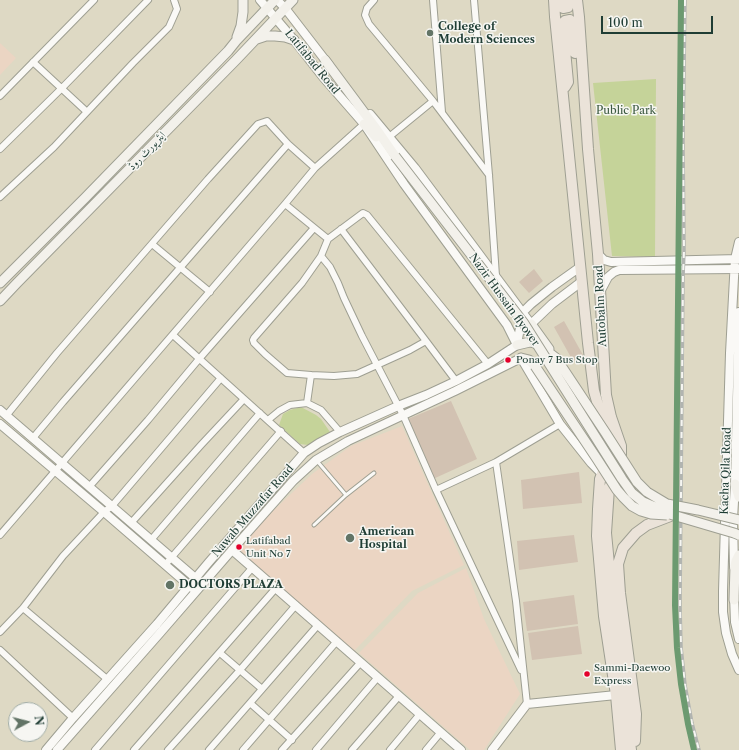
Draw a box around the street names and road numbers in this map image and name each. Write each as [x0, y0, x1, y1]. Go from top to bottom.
street label: Latifabad Road [282, 27, 342, 97]
street label: ایئرپورٹ روڈ [125, 129, 169, 173]
street label: Nazir Hussain flyover [466, 251, 542, 349]
street label: Autobahn Road [592, 265, 610, 347]
street label: Kacha Qila Road [718, 427, 734, 515]
street label: Nawab Muzzafar Road [209, 462, 297, 560]

